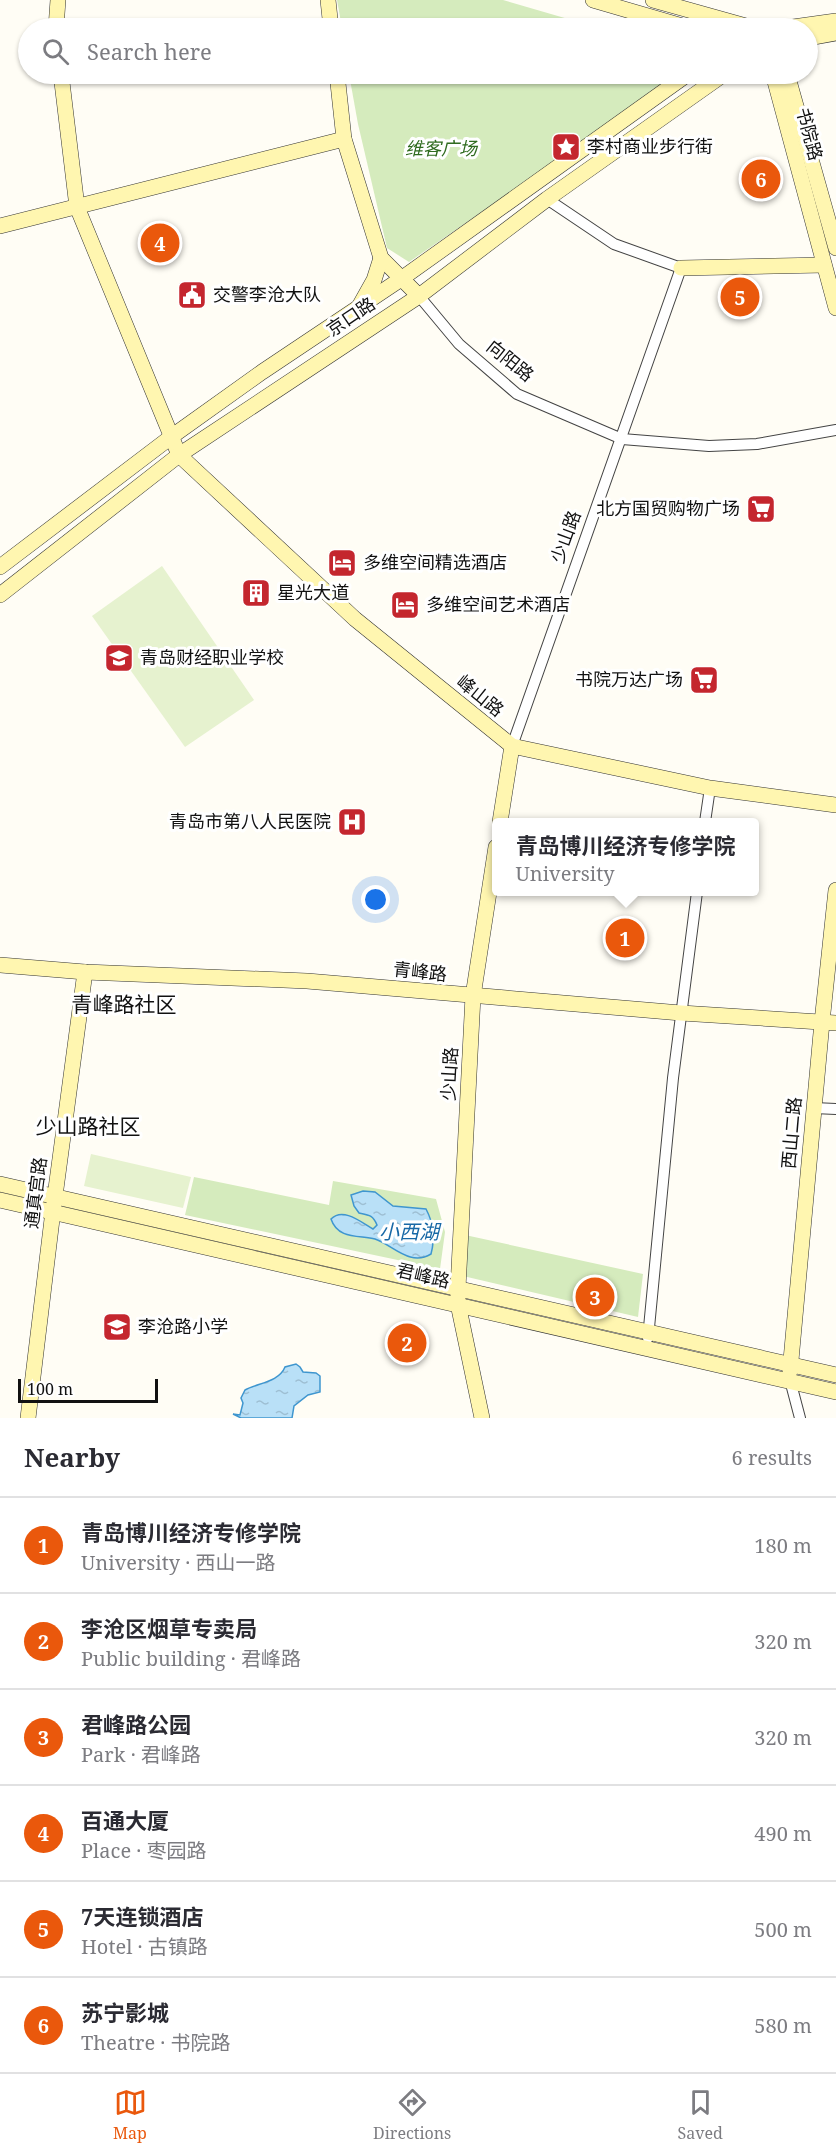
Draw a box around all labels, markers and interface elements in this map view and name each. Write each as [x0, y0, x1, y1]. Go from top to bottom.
search box [18, 18, 818, 84]
icon: search [39, 35, 72, 68]
text: Search here [87, 36, 212, 66]
street label: 书院路 [791, 105, 829, 163]
place icon: 李村商业步行街 [550, 131, 582, 163]
place label: 李村商业步行街 [587, 134, 713, 158]
park label: 维客广场 [405, 136, 479, 160]
pin: 6 [742, 156, 780, 201]
pin: 4 [140, 220, 180, 266]
pin: 5 [720, 274, 760, 320]
public building icon: 交警李沧大队 [176, 279, 208, 311]
place label: 交警李沧大队 [213, 282, 321, 306]
street label: 京口路 [321, 291, 380, 341]
street label: 向阳路 [482, 334, 539, 387]
supermarket icon: 北方国贸购物广场 [745, 493, 777, 525]
place label: 北方国贸购物广场 [596, 496, 740, 520]
street label: 少山路 [545, 507, 586, 566]
hotel icon: 多维空间精选酒店 [326, 547, 358, 579]
place label: 多维空间精选酒店 [363, 550, 507, 574]
building icon: 星光大道 [240, 577, 272, 609]
place label: 星光大道 [277, 580, 349, 604]
hotel icon: 多维空间艺术酒店 [389, 589, 421, 621]
place label: 多维空间艺术酒店 [426, 592, 570, 616]
school or university icon: 青岛财经职业学校 [103, 642, 135, 674]
place label: 青岛财经职业学校 [140, 645, 284, 669]
supermarket icon: 书院万达广场 [688, 664, 720, 696]
place label: 书院万达广场 [575, 667, 683, 691]
street label: 峰山路 [452, 669, 509, 722]
hospital icon: 青岛市第八人民医院 [336, 806, 368, 838]
place label: 青岛市第八人民医院 [169, 809, 331, 833]
popup [492, 818, 759, 896]
text: 青岛博川经济专修学院 [515, 830, 736, 860]
text: University [515, 860, 615, 887]
your location [361, 885, 390, 914]
pin: 1 [606, 916, 644, 960]
street label: 青峰路 [392, 956, 448, 986]
district label: 青峰路社区 [72, 990, 177, 1018]
street label: 少山路 [436, 1046, 462, 1102]
street label: 西山二路 [776, 1096, 806, 1170]
district label: 少山路社区 [36, 1112, 141, 1140]
street label: 通真宫路 [19, 1156, 51, 1230]
water label: 小西湖 [379, 1218, 442, 1245]
street label: 君峰路 [394, 1257, 452, 1293]
pin: 3 [576, 1274, 614, 1320]
school or university icon: 李沧路小学 [101, 1311, 133, 1343]
place label: 李沧路小学 [138, 1314, 228, 1338]
pin: 2 [388, 1320, 426, 1366]
scale bar [18, 1376, 158, 1404]
text: 100 m [27, 1378, 73, 1400]
text: Nearby [24, 1439, 120, 1475]
text: 6 results [732, 1444, 812, 1471]
text: 青岛博川经济专修学院 [81, 1517, 301, 1547]
text: 1 [38, 1532, 49, 1559]
text: 180 m [754, 1532, 812, 1559]
text: University · 西山一路 [81, 1549, 276, 1576]
text: 李沧区烟草专卖局 [81, 1613, 257, 1643]
text: 2 [38, 1628, 49, 1655]
text: 320 m [754, 1628, 812, 1655]
text: Public building · 君峰路 [81, 1645, 301, 1672]
text: 君峰路公园 [81, 1709, 191, 1739]
text: 3 [38, 1724, 49, 1751]
text: 320 m [754, 1724, 812, 1751]
text: Park · 君峰路 [81, 1741, 201, 1768]
text: 百通大厦 [81, 1805, 169, 1835]
text: 4 [38, 1820, 49, 1847]
text: 490 m [754, 1820, 812, 1847]
text: Place · 枣园路 [81, 1837, 206, 1864]
text: 7天连锁酒店 [81, 1901, 203, 1931]
text: 5 [38, 1916, 49, 1943]
text: 500 m [754, 1916, 812, 1943]
text: Hotel · 古镇路 [81, 1933, 208, 1960]
text: 苏宁影城 [81, 1997, 169, 2027]
text: 6 [38, 2012, 49, 2039]
text: 580 m [754, 2012, 812, 2039]
text: Theatre · 书院路 [81, 2029, 230, 2056]
tab: Map [113, 2086, 147, 2144]
tab: Directions [373, 2086, 451, 2144]
tab: Saved [678, 2086, 723, 2144]

